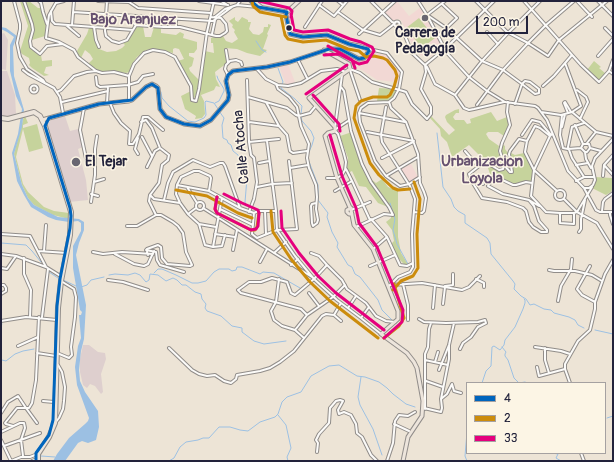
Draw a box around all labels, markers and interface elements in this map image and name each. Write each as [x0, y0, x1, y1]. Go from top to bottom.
scale bar [478, 8, 530, 34]
district label: Bajo Aranjuez [90, 11, 176, 29]
marker: Carrera de Pedagogía [420, 13, 430, 23]
text: 200 m [483, 15, 519, 30]
unlabelled marker [284, 23, 294, 33]
place label: Carrera de Pedagogía [395, 25, 455, 58]
street label: Calle Atocha [230, 109, 254, 185]
district label: Urbanizacion Loyola [441, 153, 523, 188]
place label: El Tejar [85, 154, 127, 170]
marker: El Tejar [70, 156, 82, 168]
legend [466, 382, 606, 454]
text: 4 [504, 391, 511, 406]
text: 2 [504, 411, 511, 426]
text: 33 [504, 431, 517, 446]

